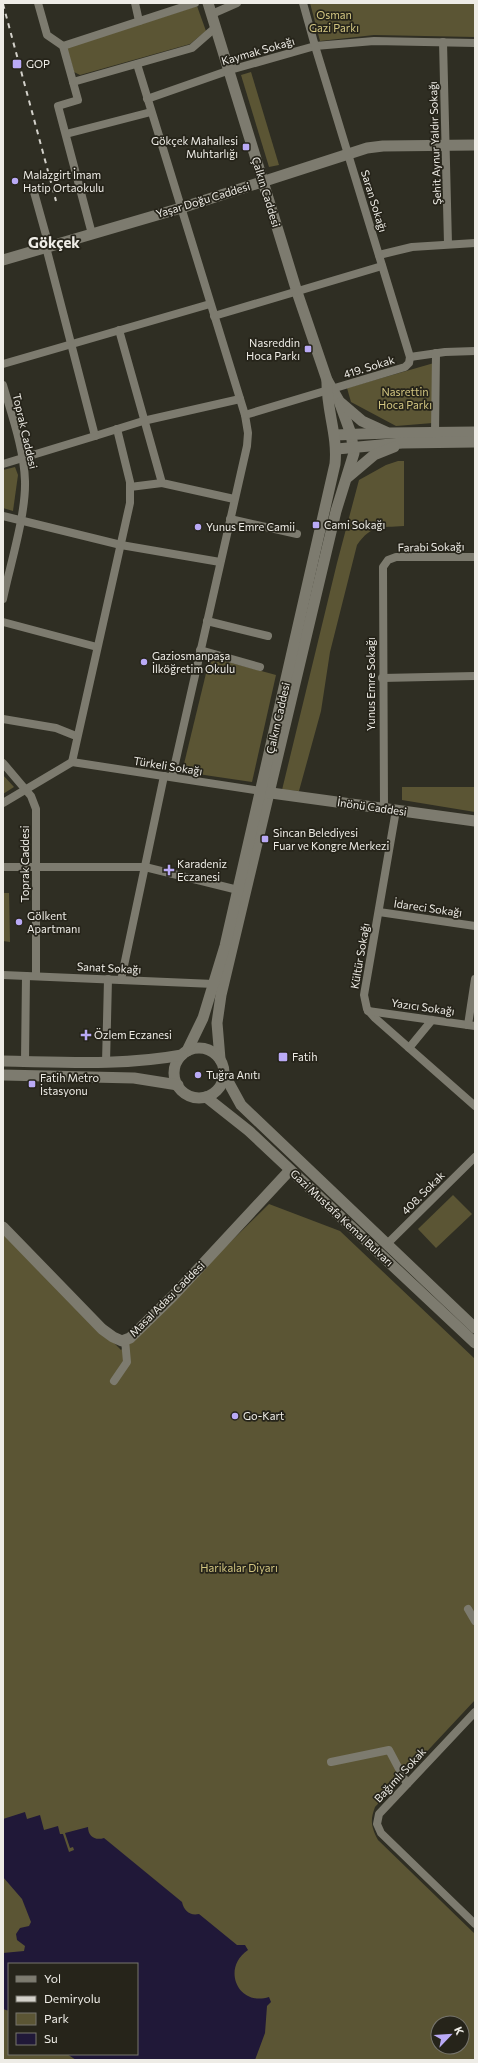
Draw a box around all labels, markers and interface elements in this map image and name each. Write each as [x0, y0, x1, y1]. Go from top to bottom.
park label: Osman Gazi Parkı [309, 8, 359, 34]
street label: Kaymak Sokağı [220, 34, 296, 67]
place label: GOP [26, 57, 50, 70]
marker: GOP [11, 58, 23, 70]
street label: Şehit Aynur Yaldır Sokağı [426, 81, 443, 205]
place label: Gökçek Mahallesi Muhtarlığı [151, 134, 238, 160]
marker: Gökçek Mahallesi Muhtarlığı [241, 142, 251, 152]
street label: Çalkın Caddesi [250, 155, 283, 229]
place label: Malazgirt İmam Hatip Ortaokulu [23, 167, 104, 194]
street label: Saran Sokağı [359, 168, 390, 233]
marker: Malazgirt İmam Hatip Ortaokulu [10, 176, 20, 186]
street label: Yaşar Doğu Caddesi [154, 179, 252, 220]
district label: Gökçek [28, 233, 80, 251]
place label: Nasreddin Hoca Parkı [246, 336, 300, 362]
marker: Nasreddin Hoca Parkı [303, 344, 313, 354]
street label: 419. Sokak [342, 353, 396, 380]
park label: Nasrettin Hoca Parkı [378, 385, 432, 411]
street label: Toprak Caddesi [10, 392, 41, 470]
place label: Cami Sokağı [324, 518, 385, 531]
place label: Yunus Emre Camii [206, 520, 295, 533]
marker: Cami Sokağı [311, 520, 321, 530]
marker: Yunus Emre Camii [193, 522, 203, 532]
street label: Farabi Sokağı [397, 539, 465, 554]
street label: Yunus Emre Sokağı [364, 637, 377, 731]
place label: Gaziosmanpaşa İlköğretim Okulu [152, 649, 235, 675]
marker: Gaziosmanpaşa İlköğretim Okulu [139, 657, 149, 667]
street label: Çalkın Caddesi [263, 681, 292, 755]
street label: Türkeli Sokağı [133, 754, 203, 777]
street label: İnönü Caddesi [336, 794, 408, 818]
street label: Toprak Caddesi [18, 825, 31, 903]
place label: Sincan Belediyesi Fuar ve Kongre Merkezi [273, 826, 390, 852]
marker: Sincan Belediyesi Fuar ve Kongre Merkezi [260, 834, 270, 844]
place label: Karadeniz Eczanesi [177, 857, 227, 883]
marker: Karadeniz Eczanesi [164, 865, 174, 875]
street label: İdareci Sokağı [393, 895, 463, 919]
place label: Gölkent Apartmanı [27, 909, 80, 935]
marker: Gölkent Apartmanı [14, 917, 24, 927]
street label: Kültür Sokağı [347, 922, 372, 990]
street label: Sanat Sokağı [77, 959, 142, 976]
street label: Yazıcı Sokağı [390, 996, 456, 1017]
place label: Özlem Eczanesi [94, 1027, 172, 1041]
marker: Özlem Eczanesi [81, 1030, 91, 1040]
place label: Fatih [292, 1050, 317, 1063]
marker: Fatih [277, 1051, 289, 1063]
place label: Tuğra Anıtı [206, 1068, 260, 1081]
marker: Tuğra Anıtı [193, 1070, 203, 1080]
place label: Fatih Metro İstasyonu [40, 1071, 100, 1097]
marker: Fatih Metro İstasyonu [27, 1079, 37, 1089]
street label: Gazi Mustafa Kemal Bulvarı [288, 1167, 396, 1269]
street label: 408. Sokak [398, 1168, 447, 1217]
street label: Masal Adası Caddesi [126, 1258, 207, 1339]
place label: Go-Kart [243, 1409, 285, 1422]
marker: Go-Kart [230, 1411, 240, 1421]
park label: Harikalar Diyarı [200, 1561, 278, 1574]
street label: Bağımlı Sokak [371, 1745, 428, 1805]
legend [8, 1963, 138, 2055]
text: Yol [44, 1971, 61, 1985]
text: Demiryolu [44, 1991, 100, 2005]
text: Park [44, 2011, 70, 2025]
north arrow [430, 2015, 470, 2055]
text: K [452, 2024, 467, 2037]
text: Su [44, 2031, 58, 2045]

